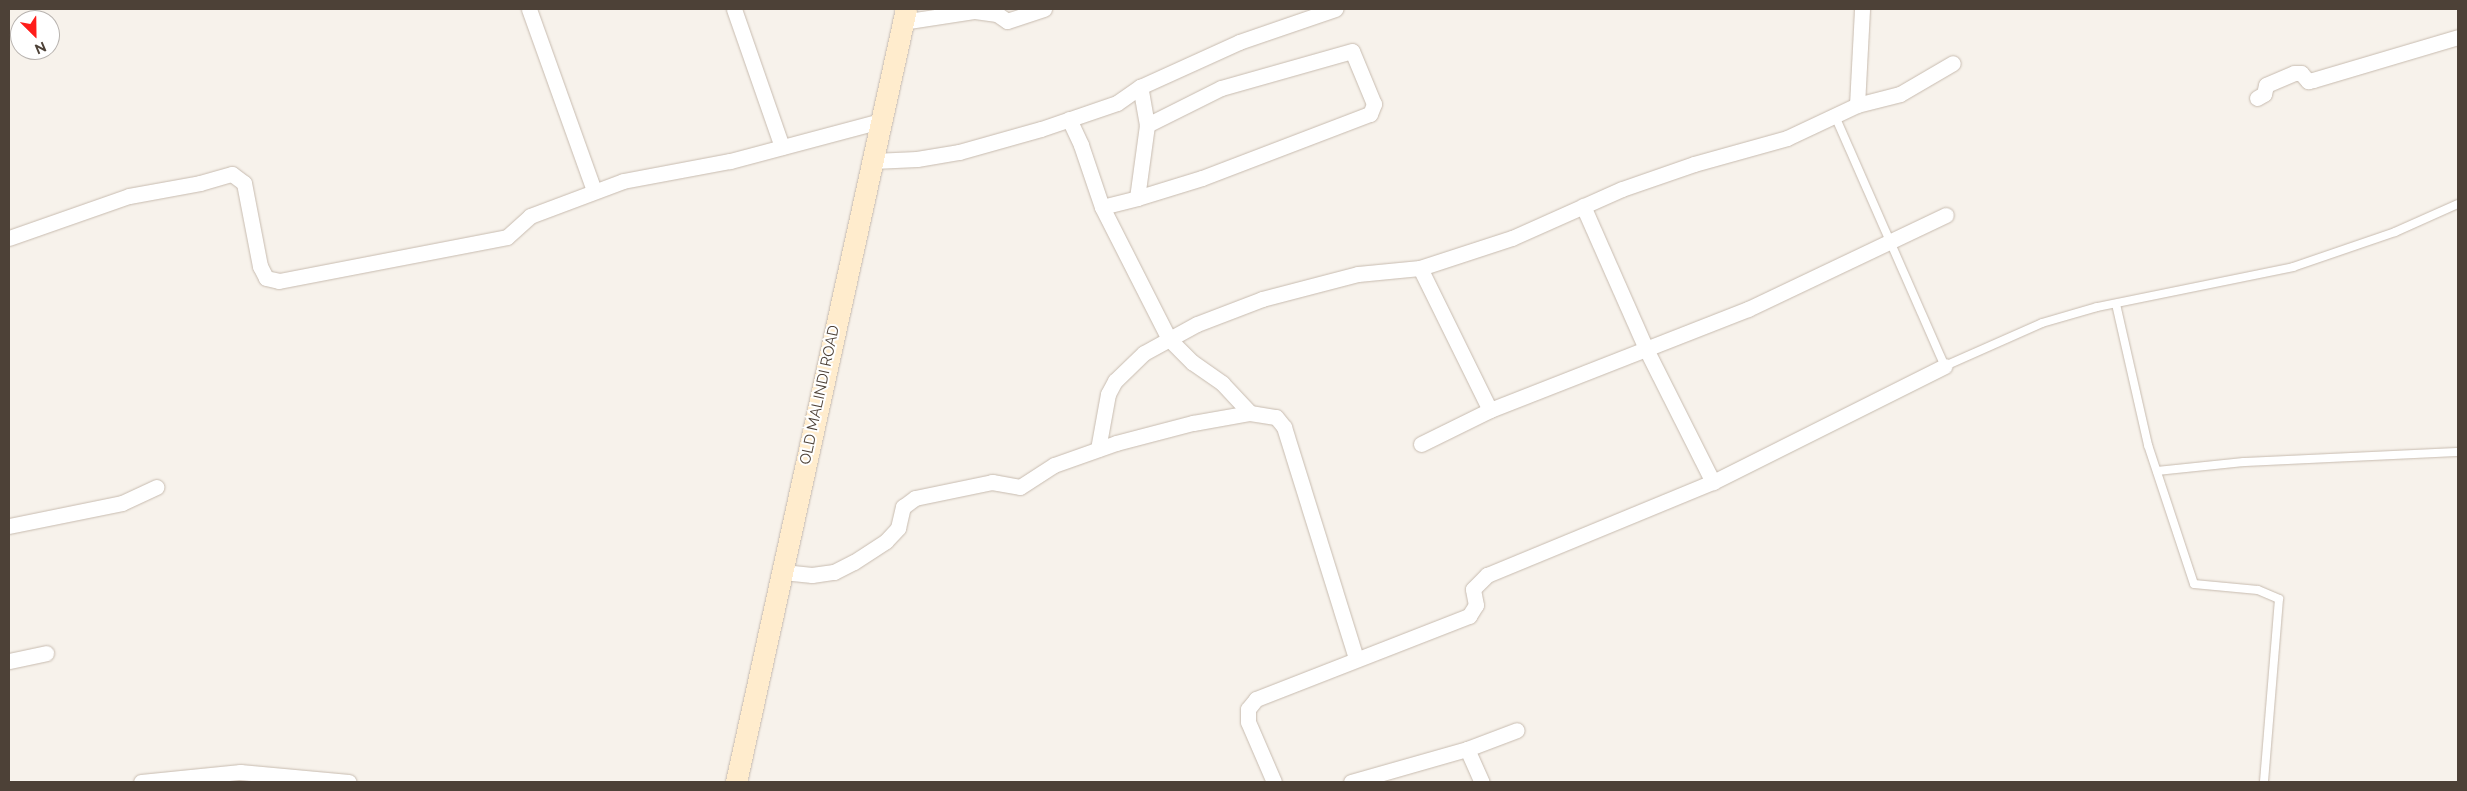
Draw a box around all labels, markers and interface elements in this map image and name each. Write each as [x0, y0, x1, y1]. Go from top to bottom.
north arrow [10, 10, 60, 60]
text: N [32, 38, 49, 57]
street label: OLD MALINDI ROAD [796, 324, 844, 466]

